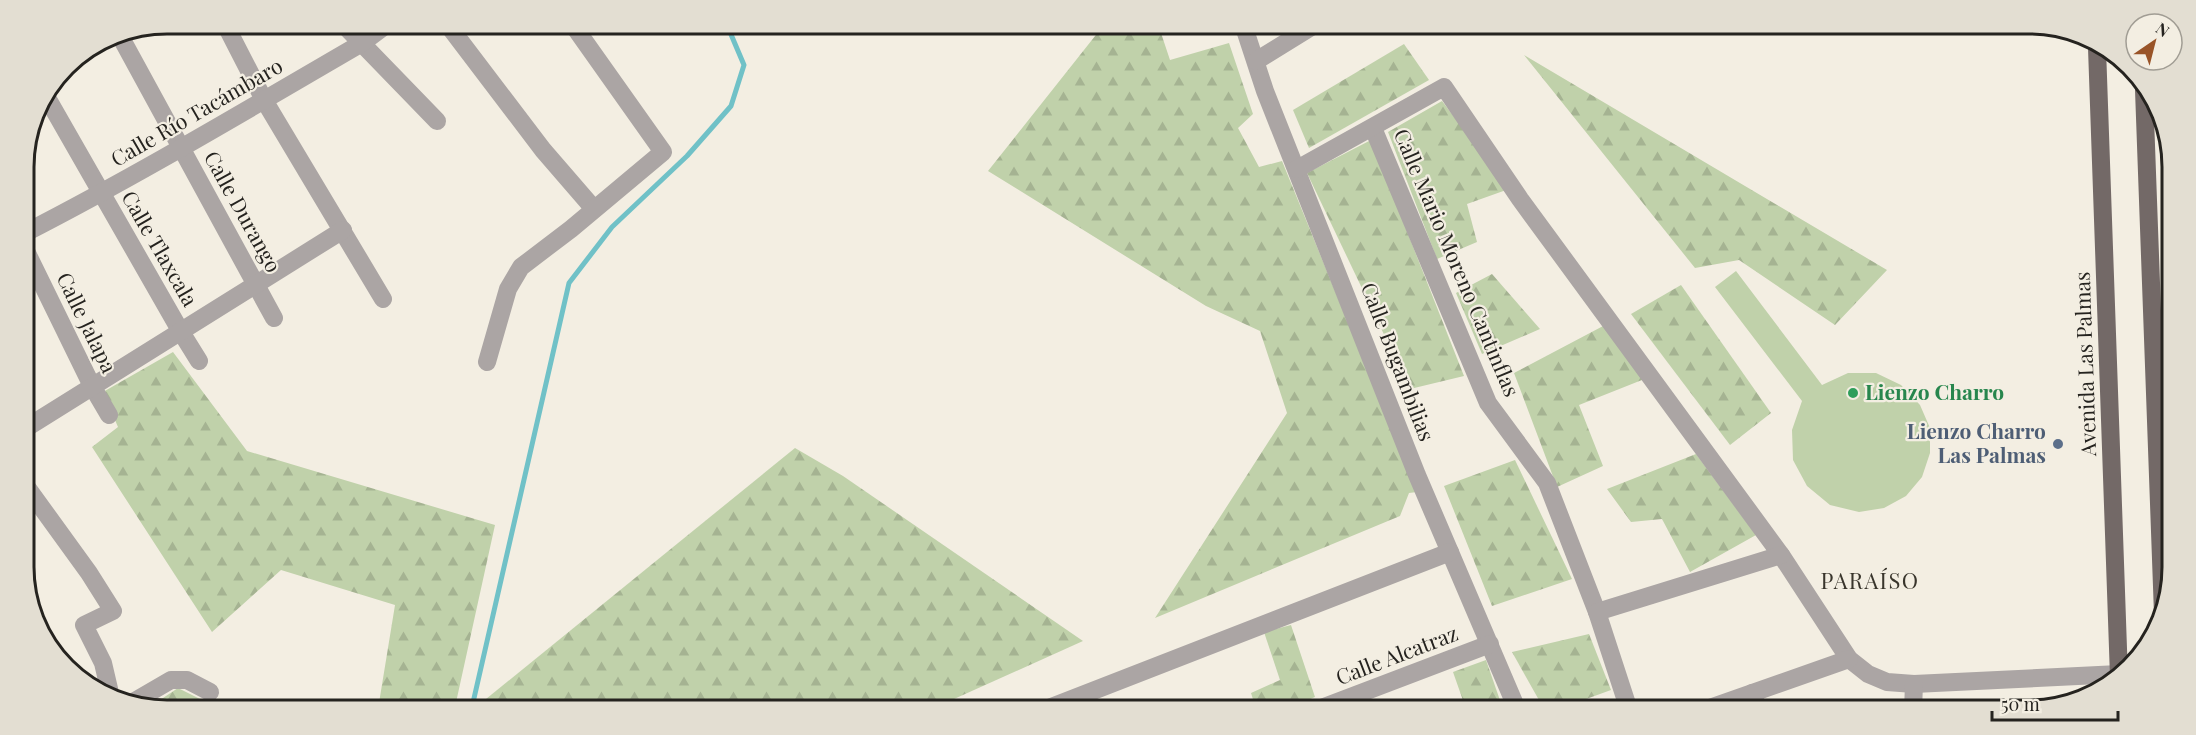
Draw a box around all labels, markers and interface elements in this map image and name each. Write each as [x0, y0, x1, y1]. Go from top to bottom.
north arrow [2124, 12, 2184, 72]
text: N [2152, 17, 2174, 41]
street label: Calle Río Tacámbaro [105, 51, 287, 172]
street label: Calle Mario Moreno Cantinflas [1389, 124, 1527, 400]
street label: Calle Durango [199, 145, 289, 277]
street label: Calle Tlaxcala [116, 185, 205, 311]
street label: Calle Jalapa [51, 267, 124, 378]
street label: Avenida Las Palmas [2067, 271, 2101, 458]
street label: Calle Bugambilias [1356, 278, 1442, 445]
place label: Lienzo Charro [1865, 377, 2004, 405]
marker: Lienzo Charro [1846, 386, 1860, 400]
place label: Lienzo Charro Las Palmas [1907, 416, 2046, 468]
marker: Lienzo Charro Las Palmas [2051, 437, 2065, 451]
district label: PARAÍSO [1820, 565, 1920, 595]
street label: Calle Alcatraz [1331, 618, 1461, 690]
scale bar [1992, 684, 2118, 722]
text: 50 m [2001, 692, 2040, 716]

